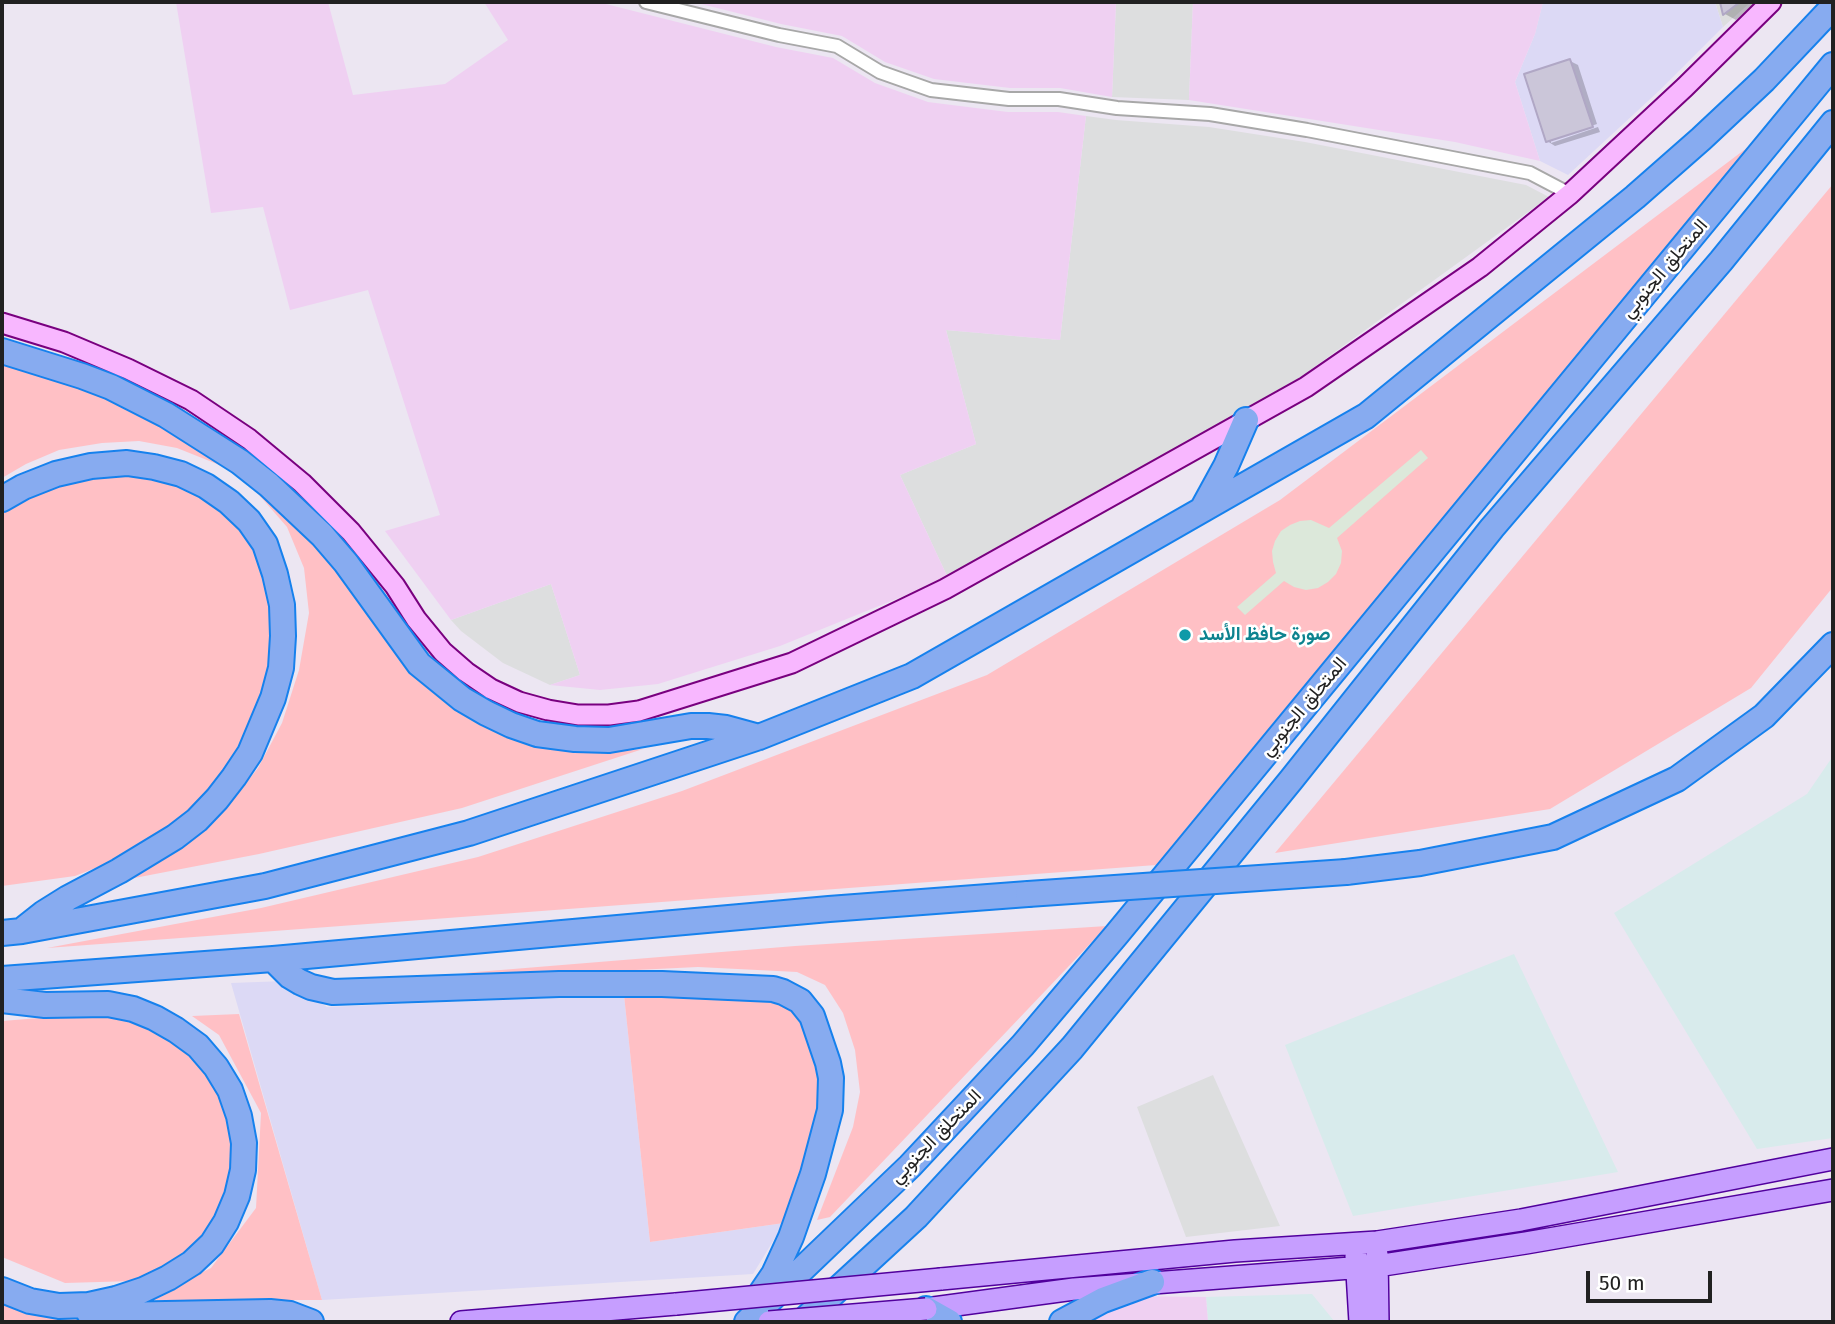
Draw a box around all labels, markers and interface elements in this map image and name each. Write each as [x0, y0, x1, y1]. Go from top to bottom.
street label: المتحلق الجنوبي [1617, 215, 1713, 323]
place label: صورة حافظ الأسد [1199, 624, 1331, 646]
marker: صورة حافظ الأسد [1177, 627, 1193, 643]
street label: المتحلق الجنوبي [1256, 653, 1352, 761]
street label: المتحلق الجنوبي [885, 1085, 987, 1189]
scale bar [1590, 1258, 1716, 1302]
text: 50 m [1599, 1270, 1645, 1296]

